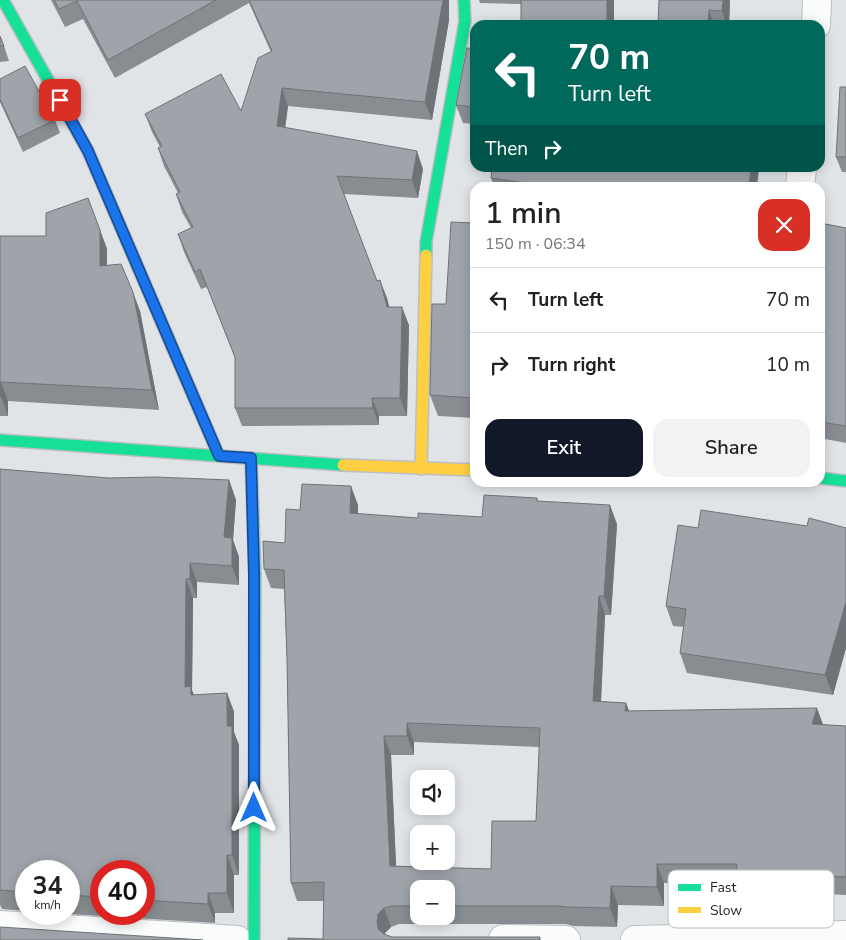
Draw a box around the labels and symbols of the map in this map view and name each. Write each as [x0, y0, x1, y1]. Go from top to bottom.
pin [39, 79, 81, 121]
position arrow [227, 781, 279, 833]
speed limit sign: 40 [90, 860, 155, 925]
legend [668, 870, 834, 928]
text: Fast [710, 878, 736, 897]
text: Slow [710, 901, 742, 920]

